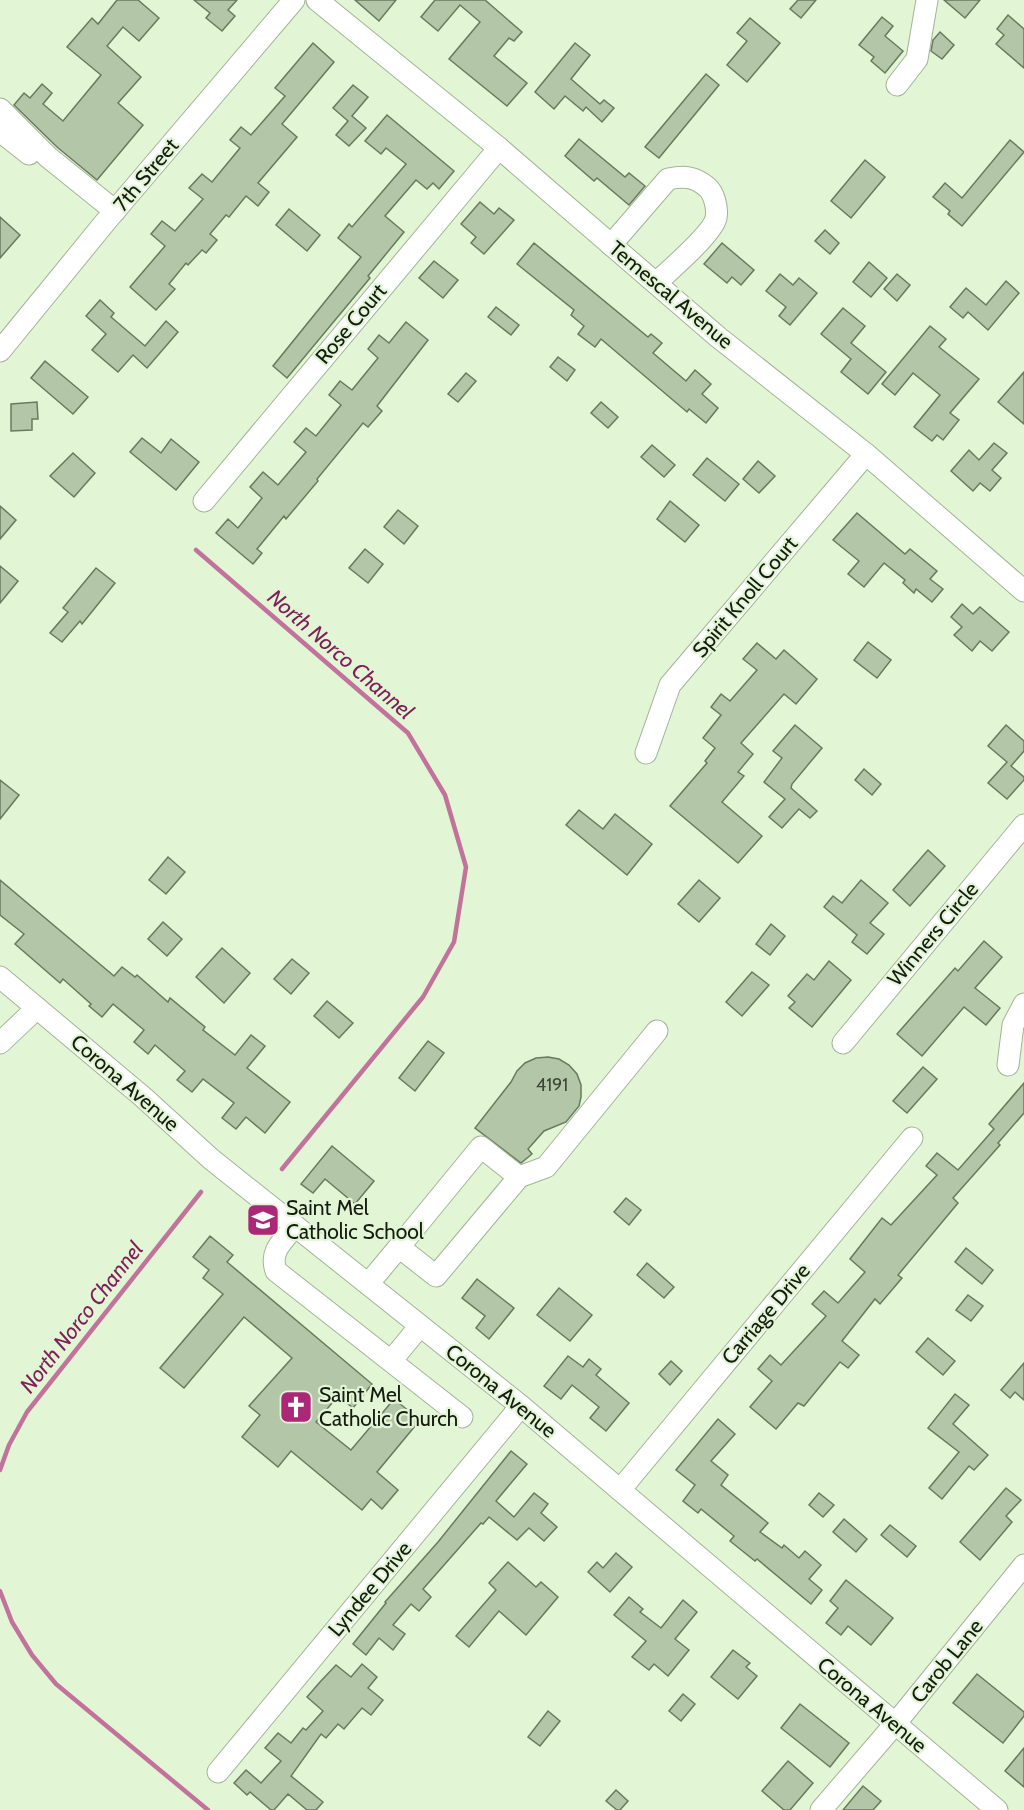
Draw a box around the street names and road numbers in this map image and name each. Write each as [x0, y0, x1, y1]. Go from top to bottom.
street label: 7th Street [108, 133, 183, 216]
street label: Temescal Avenue [604, 236, 739, 354]
street label: Rose Court [310, 279, 391, 369]
street label: Spirit Knoll Court [687, 531, 802, 662]
street label: Winners Circle [882, 876, 983, 991]
street label: Corona Avenue [66, 1029, 185, 1137]
street label: Carriage Drive [716, 1258, 815, 1369]
street label: Corona Avenue [441, 1338, 562, 1443]
street label: Lyndee Drive [323, 1536, 417, 1641]
street label: Carob Lane [905, 1614, 988, 1708]
street label: Corona Avenue [812, 1652, 932, 1758]

